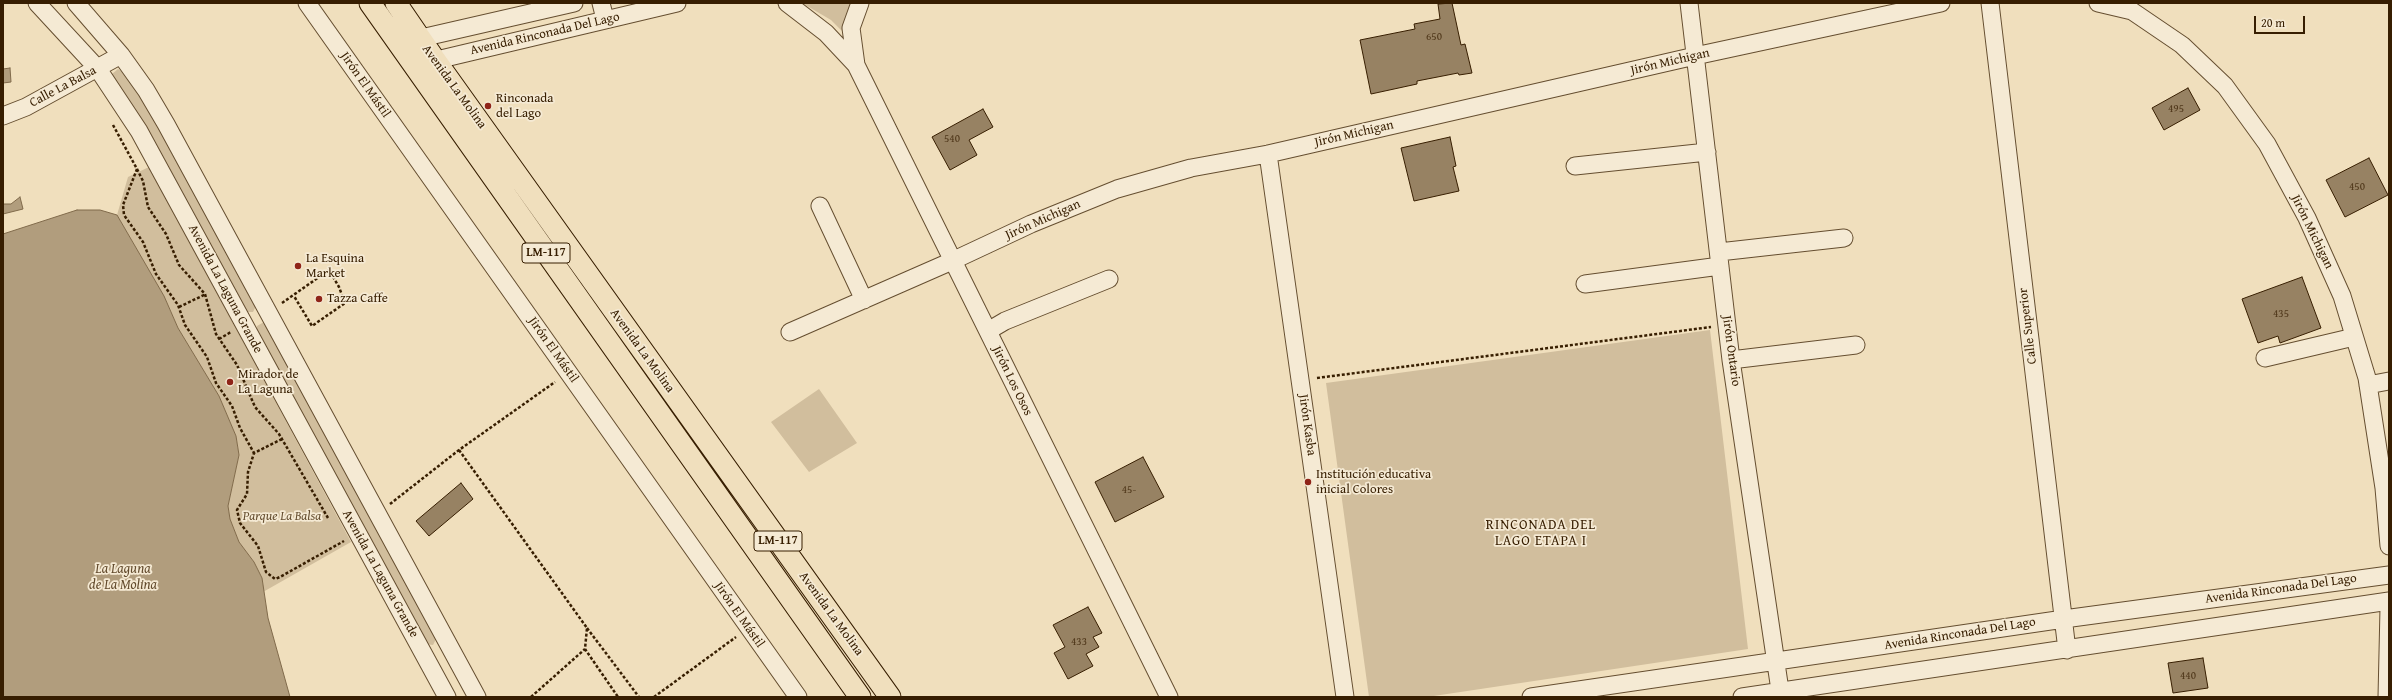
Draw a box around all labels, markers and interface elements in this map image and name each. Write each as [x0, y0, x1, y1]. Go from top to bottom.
scale bar [2256, 8, 2307, 34]
street label: Avenida Rinconada Del Lago [469, 9, 621, 59]
text: 20 m [2261, 14, 2285, 31]
house number: 650 [1426, 30, 1442, 44]
street label: Avenida La Molina [418, 42, 490, 132]
street label: Jirón Michigan [1629, 45, 1711, 79]
street label: Jirón El Mástil [337, 49, 393, 121]
street label: Calle La Balsa [27, 63, 99, 111]
place label: Rinconada del Lago [496, 91, 553, 122]
marker: Rinconada del Lago [483, 101, 493, 111]
house number: 495 [2168, 102, 2184, 116]
street label: Jirón Michigan [1313, 117, 1395, 151]
house number: 540 [944, 132, 960, 146]
house number: 450 [2349, 180, 2365, 194]
street label: Jirón Michigan [2287, 192, 2337, 272]
street label: Jirón Michigan [1003, 196, 1083, 244]
street label: Avenida La Laguna Grande [184, 222, 266, 356]
road number: LM-117 [522, 243, 570, 263]
place label: La Esquina Market [306, 251, 364, 282]
marker: La Esquina Market [293, 261, 303, 271]
street label: Calle Superior [2016, 287, 2040, 365]
place label: Tazza Caffe [327, 291, 388, 307]
marker: Tazza Caffe [314, 294, 324, 304]
street label: Avenida La Molina [606, 306, 678, 396]
house number: 435 [2273, 307, 2289, 321]
street label: Jirón El Mástil [525, 314, 581, 386]
street label: Jirón Ontario [1718, 315, 1744, 387]
street label: Jirón Los Osos [988, 344, 1036, 418]
place label: Mirador de La Laguna [238, 367, 299, 398]
marker: Mirador de La Laguna [225, 377, 235, 387]
street label: Jirón Kasba [1295, 393, 1319, 457]
place label: Institución educativa inicial Colores [1316, 467, 1431, 498]
marker: Institución educativa inicial Colores [1303, 477, 1313, 487]
house number: 45- [1122, 483, 1136, 497]
street label: Avenida La Laguna Grande [338, 508, 422, 640]
park label: Parque La Balsa [243, 509, 321, 525]
district label: RINCONADA DEL LAGO ETAPA I [1486, 517, 1596, 550]
road number: LM-117 [754, 531, 802, 551]
water label: La Laguna de La Molina [89, 561, 157, 594]
street label: Avenida La Molina [795, 569, 867, 659]
street label: Avenida Rinconada Del Lago [2204, 571, 2358, 607]
street label: Jirón El Mástil [711, 579, 767, 651]
street label: Avenida Rinconada Del Lago [1883, 614, 2037, 654]
house number: 433 [1071, 635, 1087, 649]
house number: 440 [2180, 669, 2196, 683]

